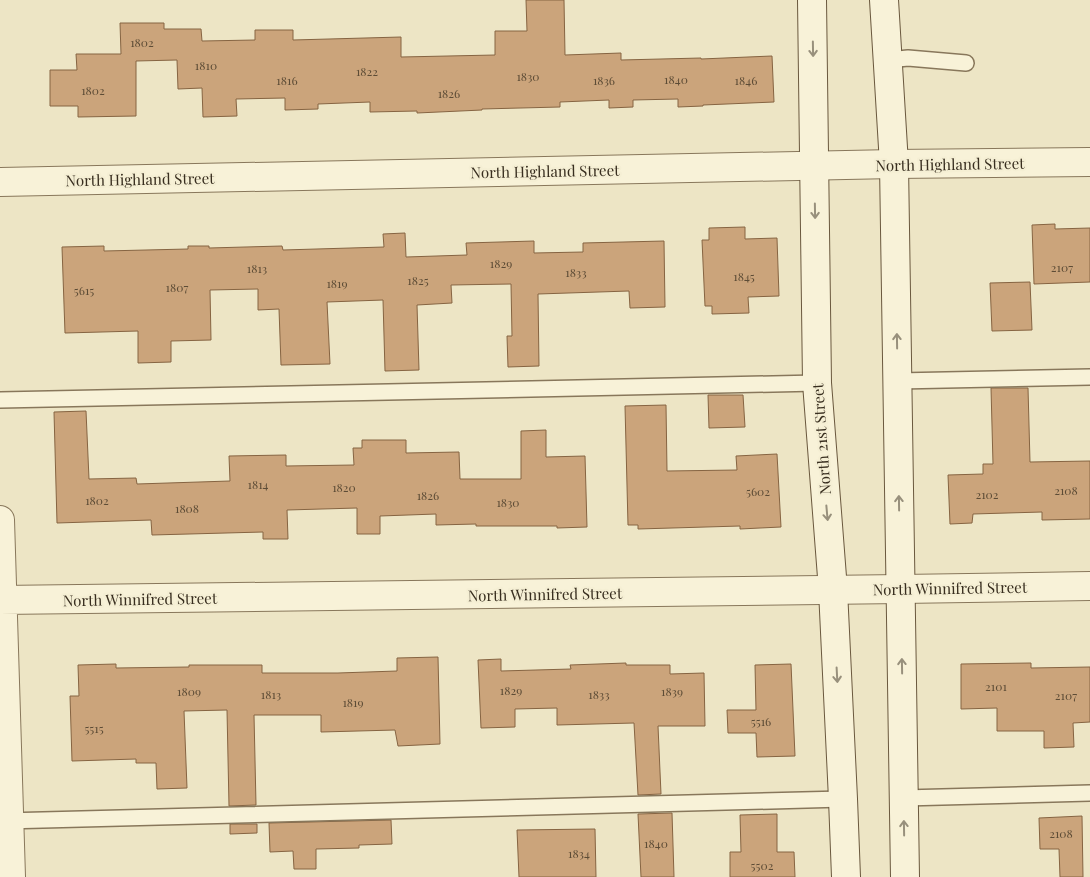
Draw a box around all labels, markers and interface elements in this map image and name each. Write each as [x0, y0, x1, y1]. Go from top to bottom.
house number: 1802 [130, 34, 154, 50]
one-way arrow [808, 40, 818, 56]
house number: 1810 [195, 57, 217, 73]
house number: 1822 [356, 63, 378, 79]
house number: 1830 [516, 68, 540, 84]
house number: 1840 [664, 71, 688, 87]
house number: 1816 [276, 72, 298, 88]
house number: 1836 [593, 72, 615, 88]
house number: 1846 [735, 72, 757, 88]
house number: 1802 [81, 82, 105, 98]
house number: 1826 [438, 85, 460, 101]
street label: North Highland Street [875, 153, 1025, 175]
street label: North Highland Street [470, 160, 620, 182]
street label: North Highland Street [65, 168, 215, 190]
one-way arrow [810, 202, 820, 219]
house number: 1829 [490, 255, 512, 271]
house number: 2107 [1051, 259, 1073, 275]
house number: 1813 [247, 260, 267, 276]
house number: 1833 [565, 264, 587, 280]
house number: 1845 [733, 268, 755, 284]
house number: 1825 [407, 272, 429, 288]
house number: 1819 [326, 275, 348, 291]
house number: 1807 [166, 279, 188, 295]
house number: 5615 [74, 282, 94, 298]
one-way arrow [892, 333, 902, 350]
street label: North 21st Street [807, 382, 835, 495]
house number: 1814 [247, 476, 269, 492]
house number: 1820 [332, 479, 356, 495]
house number: 2108 [1054, 482, 1078, 498]
house number: 5602 [746, 483, 770, 499]
house number: 2102 [975, 486, 999, 502]
house number: 1826 [417, 487, 439, 503]
house number: 1802 [85, 492, 109, 508]
house number: 1830 [496, 494, 520, 510]
one-way arrow [895, 496, 904, 512]
house number: 1808 [175, 500, 199, 516]
one-way arrow [822, 505, 832, 521]
street label: North Winnifred Street [873, 577, 1028, 599]
street label: North Winnifred Street [468, 583, 623, 605]
street label: North Winnifred Street [63, 588, 218, 610]
one-way arrow [897, 658, 907, 674]
one-way arrow [833, 667, 842, 683]
house number: 2101 [985, 678, 1007, 694]
house number: 1829 [500, 682, 522, 698]
house number: 1809 [177, 683, 201, 699]
house number: 1839 [661, 683, 683, 699]
house number: 1813 [261, 686, 281, 702]
house number: 1833 [588, 686, 610, 702]
house number: 2107 [1055, 687, 1077, 703]
house number: 1819 [342, 694, 364, 710]
house number: 5516 [751, 713, 771, 729]
house number: 5515 [84, 720, 104, 736]
one-way arrow [899, 821, 909, 837]
house number: 2108 [1049, 825, 1073, 841]
house number: 1840 [644, 835, 668, 851]
house number: 1834 [568, 845, 590, 861]
house number: 5502 [751, 857, 774, 873]

